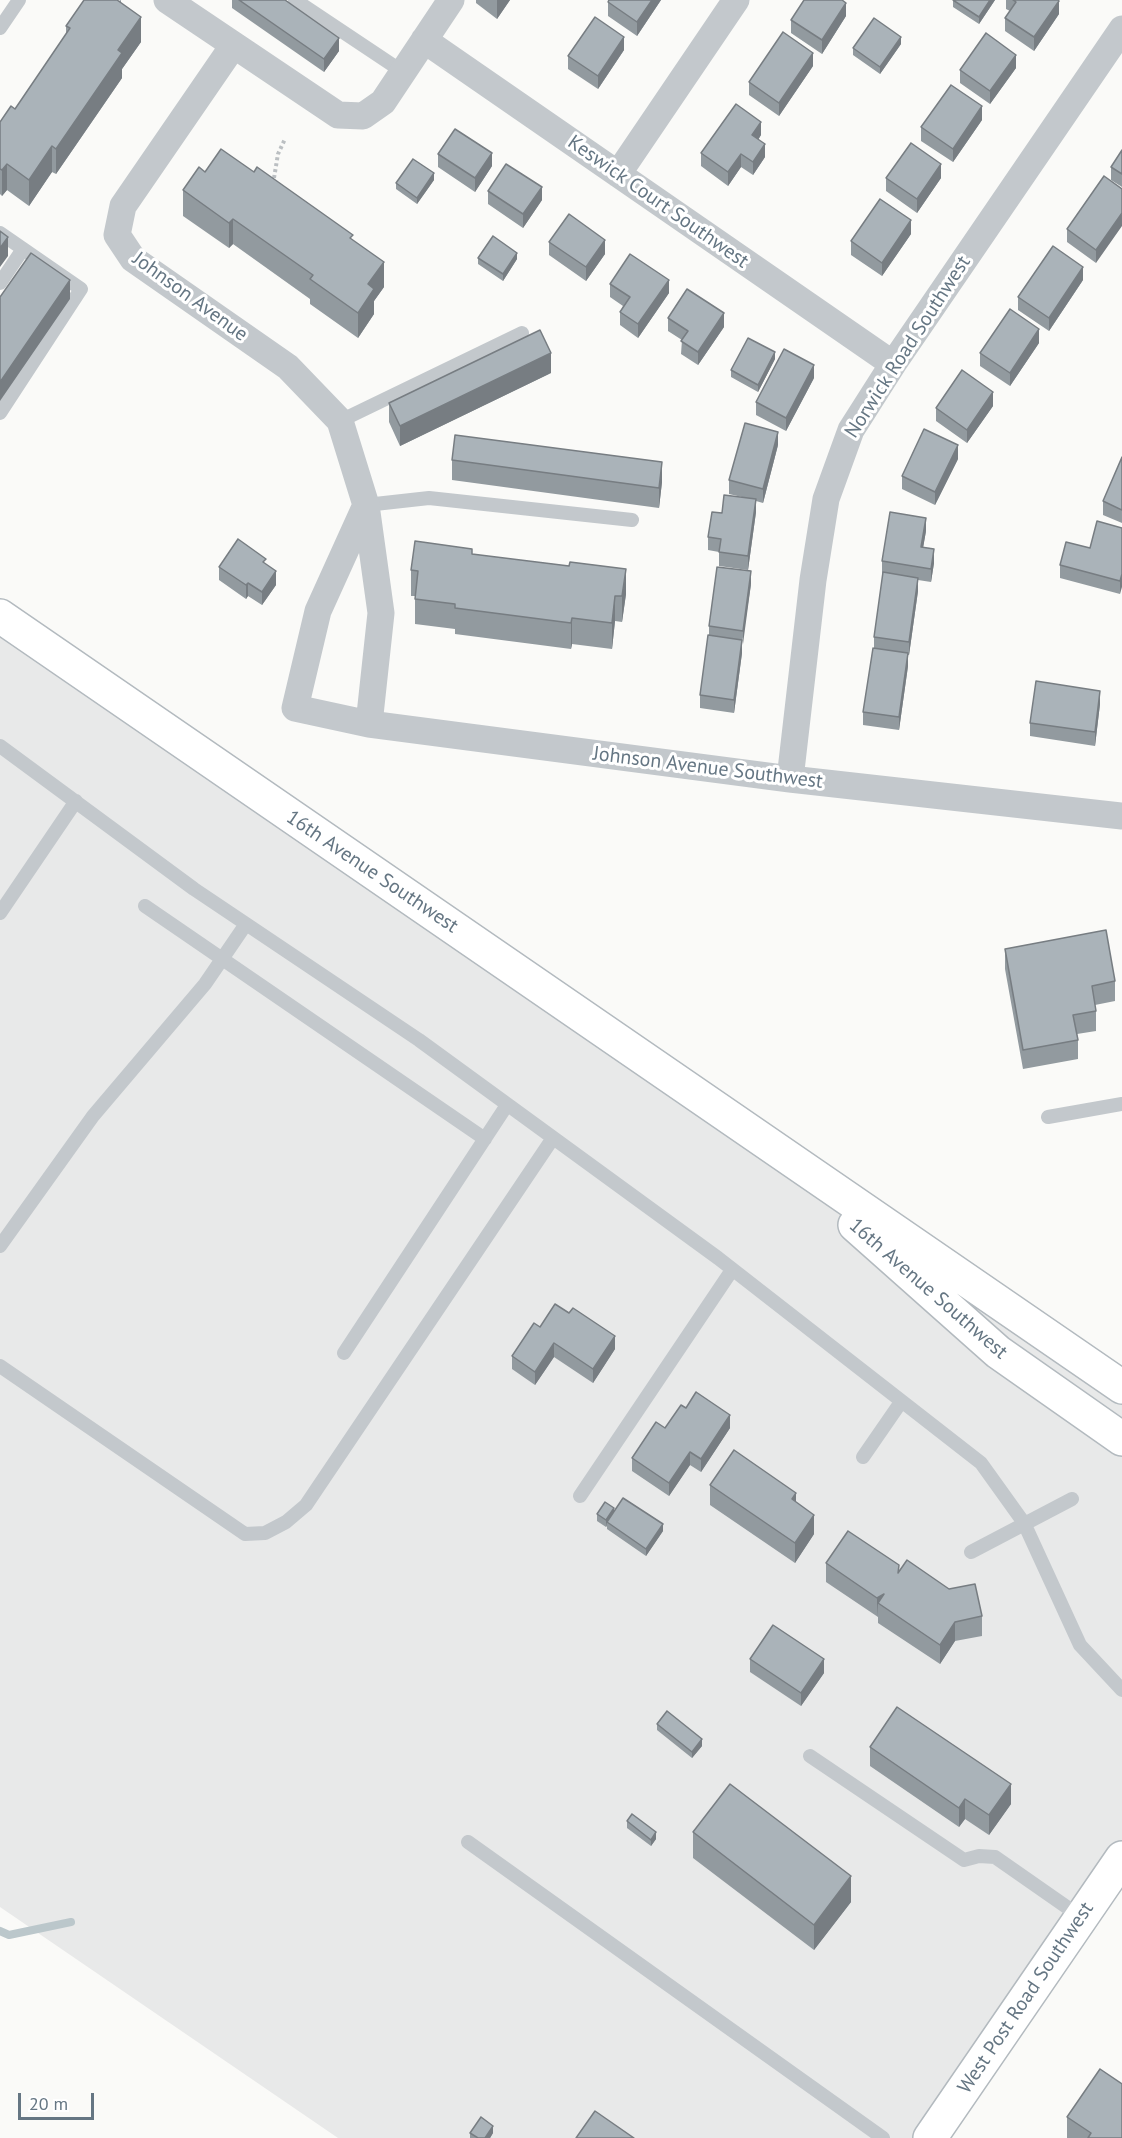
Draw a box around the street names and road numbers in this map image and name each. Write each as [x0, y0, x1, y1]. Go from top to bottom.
street label: Keswick Court Southwest [563, 130, 753, 274]
street label: Johnson Avenue [128, 247, 252, 347]
street label: Norwick Road Southwest [840, 251, 976, 443]
street label: Johnson Avenue Southwest [592, 742, 824, 794]
street label: 16th Avenue Southwest [281, 805, 463, 939]
street label: 16th Avenue Southwest [844, 1214, 1012, 1364]
street label: West Post Road Southwest [953, 1898, 1099, 2098]

